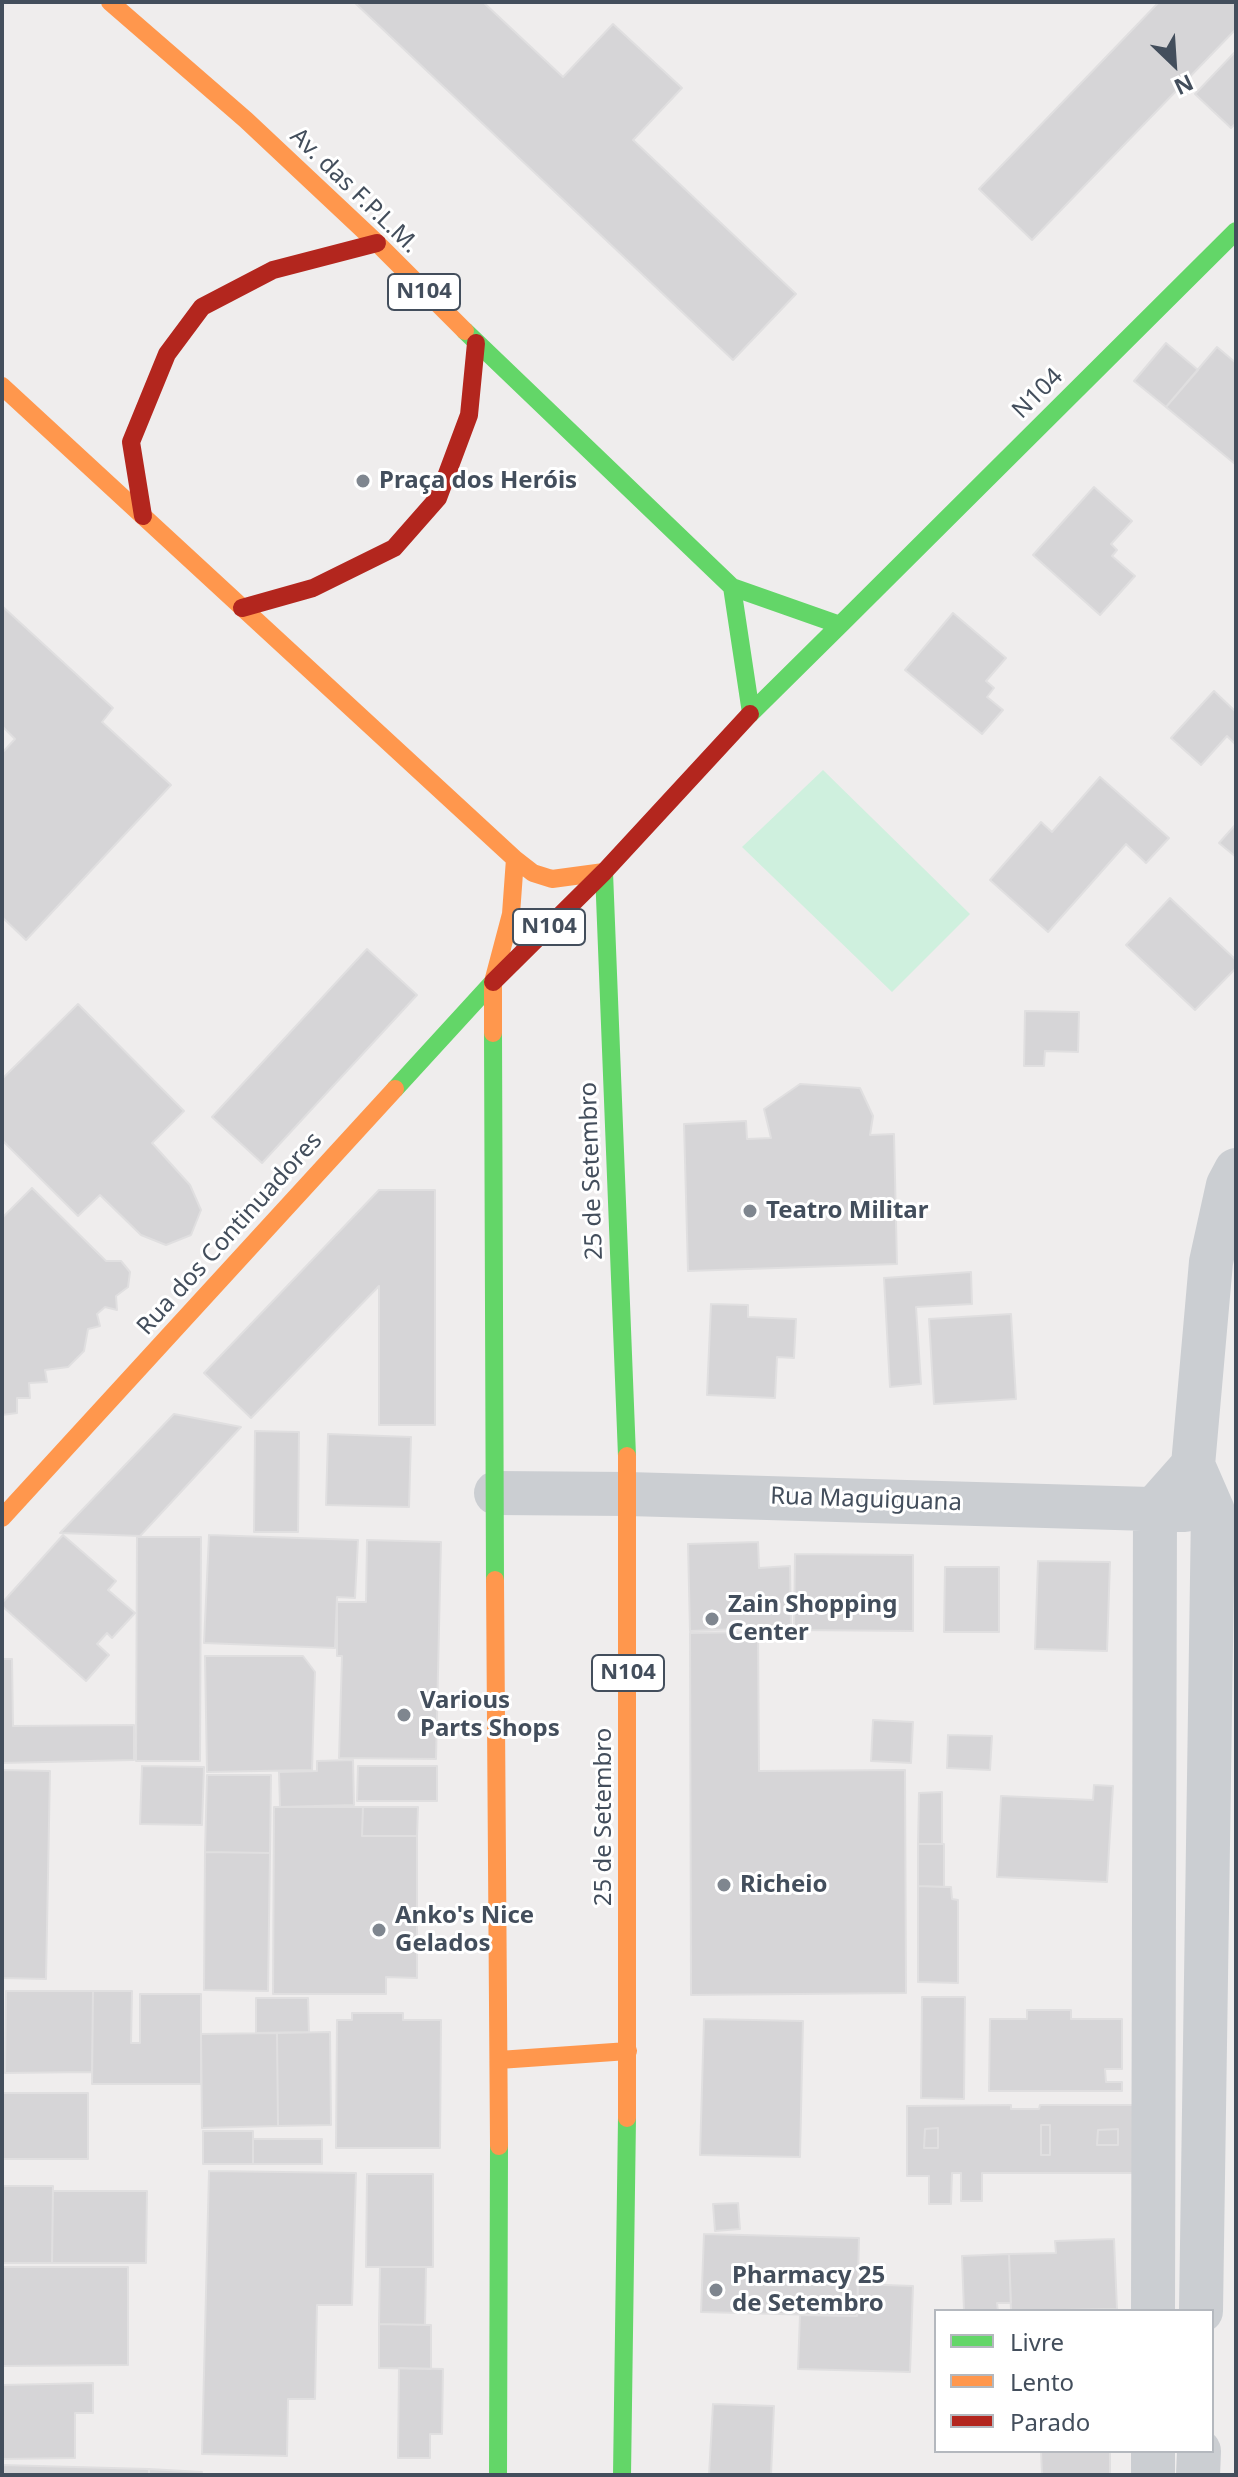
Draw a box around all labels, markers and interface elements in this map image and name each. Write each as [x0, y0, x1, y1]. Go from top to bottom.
north arrow [1134, 24, 1214, 104]
text: N [1170, 68, 1199, 103]
street label: Av. das F.P.L.M. [284, 122, 424, 260]
road number: N104 [388, 274, 460, 310]
street label: N104 [1007, 363, 1069, 425]
place label: Praça dos Heróis [379, 467, 577, 495]
marker: Praça dos Heróis [354, 472, 372, 490]
road number: N104 [513, 909, 585, 945]
street label: 25 de Setembro [574, 1081, 610, 1261]
street label: Rua dos Continuadores [131, 1127, 329, 1341]
place label: Teatro Militar [766, 1197, 928, 1225]
marker: Teatro Militar [741, 1202, 759, 1220]
street label: Rua Maguiguana [770, 1482, 962, 1518]
place label: Zain Shopping Center [728, 1591, 897, 1647]
marker: Zain Shopping Center [703, 1610, 721, 1628]
road number: N104 [592, 1655, 664, 1691]
place label: Various Parts Shops [420, 1687, 560, 1743]
marker: Various Parts Shops [395, 1706, 413, 1724]
street label: 25 de Setembro [590, 1728, 618, 1906]
place label: Richeio [740, 1871, 827, 1899]
marker: Richeio [715, 1876, 733, 1894]
place label: Anko's Nice Gelados [395, 1902, 534, 1958]
marker: Anko's Nice Gelados [370, 1921, 388, 1939]
place label: Pharmacy 25 de Setembro [732, 2262, 885, 2318]
marker: Pharmacy 25 de Setembro [707, 2281, 725, 2299]
legend [934, 2309, 1214, 2453]
text: Livre [1010, 2325, 1064, 2358]
text: Lento [1010, 2365, 1074, 2398]
text: Parado [1010, 2405, 1090, 2438]

